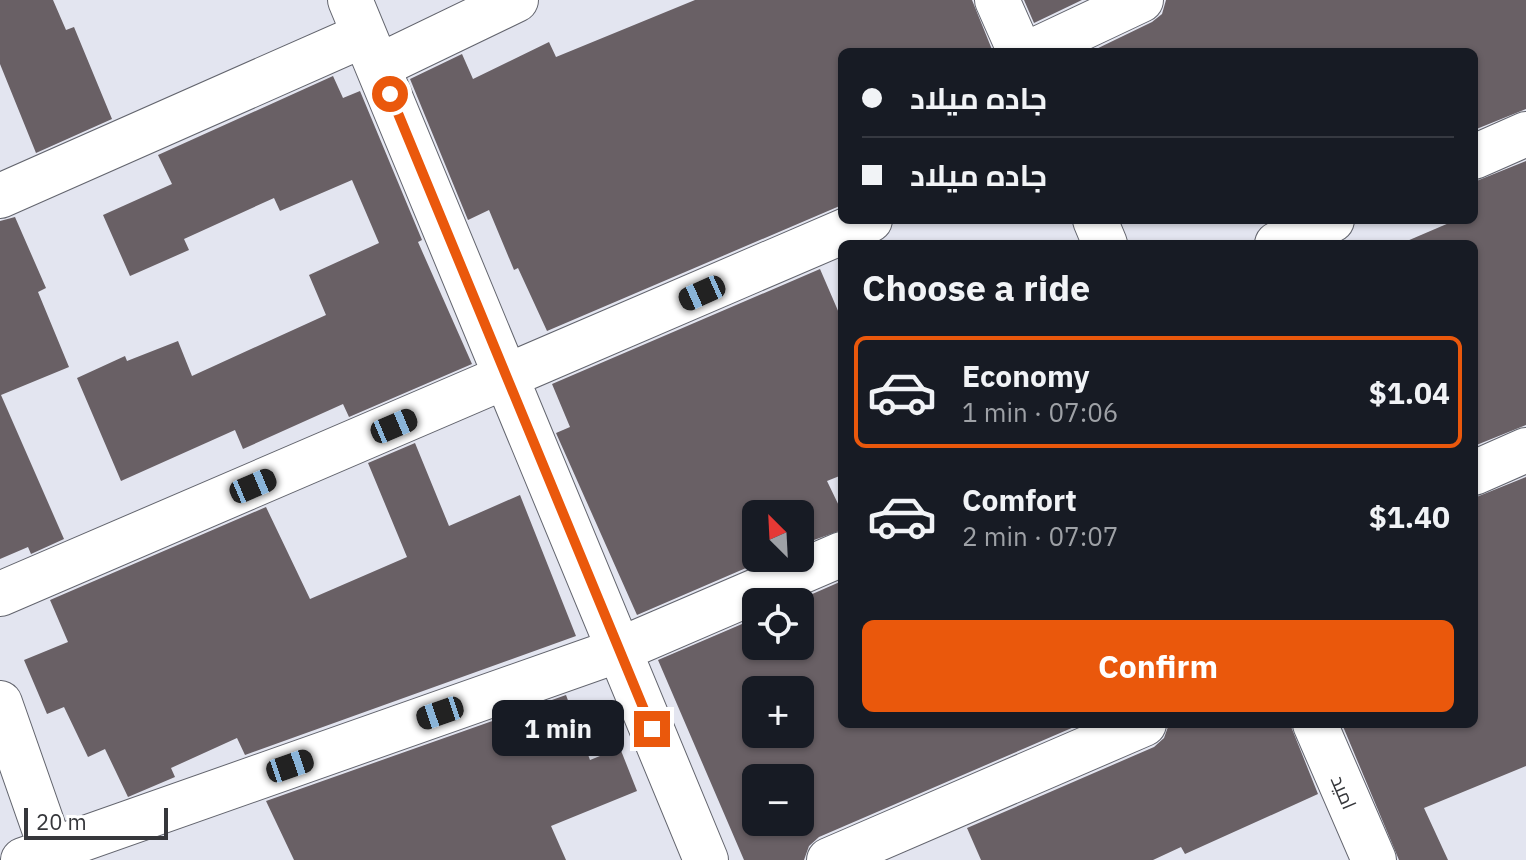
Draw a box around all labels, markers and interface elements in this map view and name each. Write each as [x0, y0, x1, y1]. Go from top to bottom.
route start [372, 76, 408, 112]
text: جاده میلاد [910, 78, 1047, 117]
text: جاده میلاد [910, 155, 1047, 194]
text: Choose a ride [862, 264, 1090, 311]
car [675, 272, 729, 314]
icon: car [866, 356, 938, 428]
text: Economy [962, 356, 1090, 395]
text: $1.04 [1369, 373, 1450, 412]
text: 1 min · 07:06 [962, 395, 1118, 429]
car [367, 406, 421, 446]
car [226, 466, 280, 506]
icon: car [866, 480, 938, 552]
text: Comfort [962, 480, 1077, 519]
text: $1.40 [1369, 497, 1450, 536]
north arrow [742, 500, 814, 572]
map controls [742, 500, 814, 836]
text: 2 min · 07:07 [962, 519, 1118, 553]
button: locate [742, 588, 814, 660]
button: Confirm [862, 620, 1454, 712]
button: + [742, 676, 814, 748]
car [413, 694, 467, 732]
callout: 1 min [492, 701, 624, 757]
text: 1 min [524, 711, 592, 745]
route end [634, 711, 670, 747]
car [263, 747, 317, 785]
button: − [742, 764, 814, 836]
street label: امید [1325, 771, 1363, 813]
scale bar [24, 804, 168, 840]
text: 20 m [36, 807, 87, 836]

